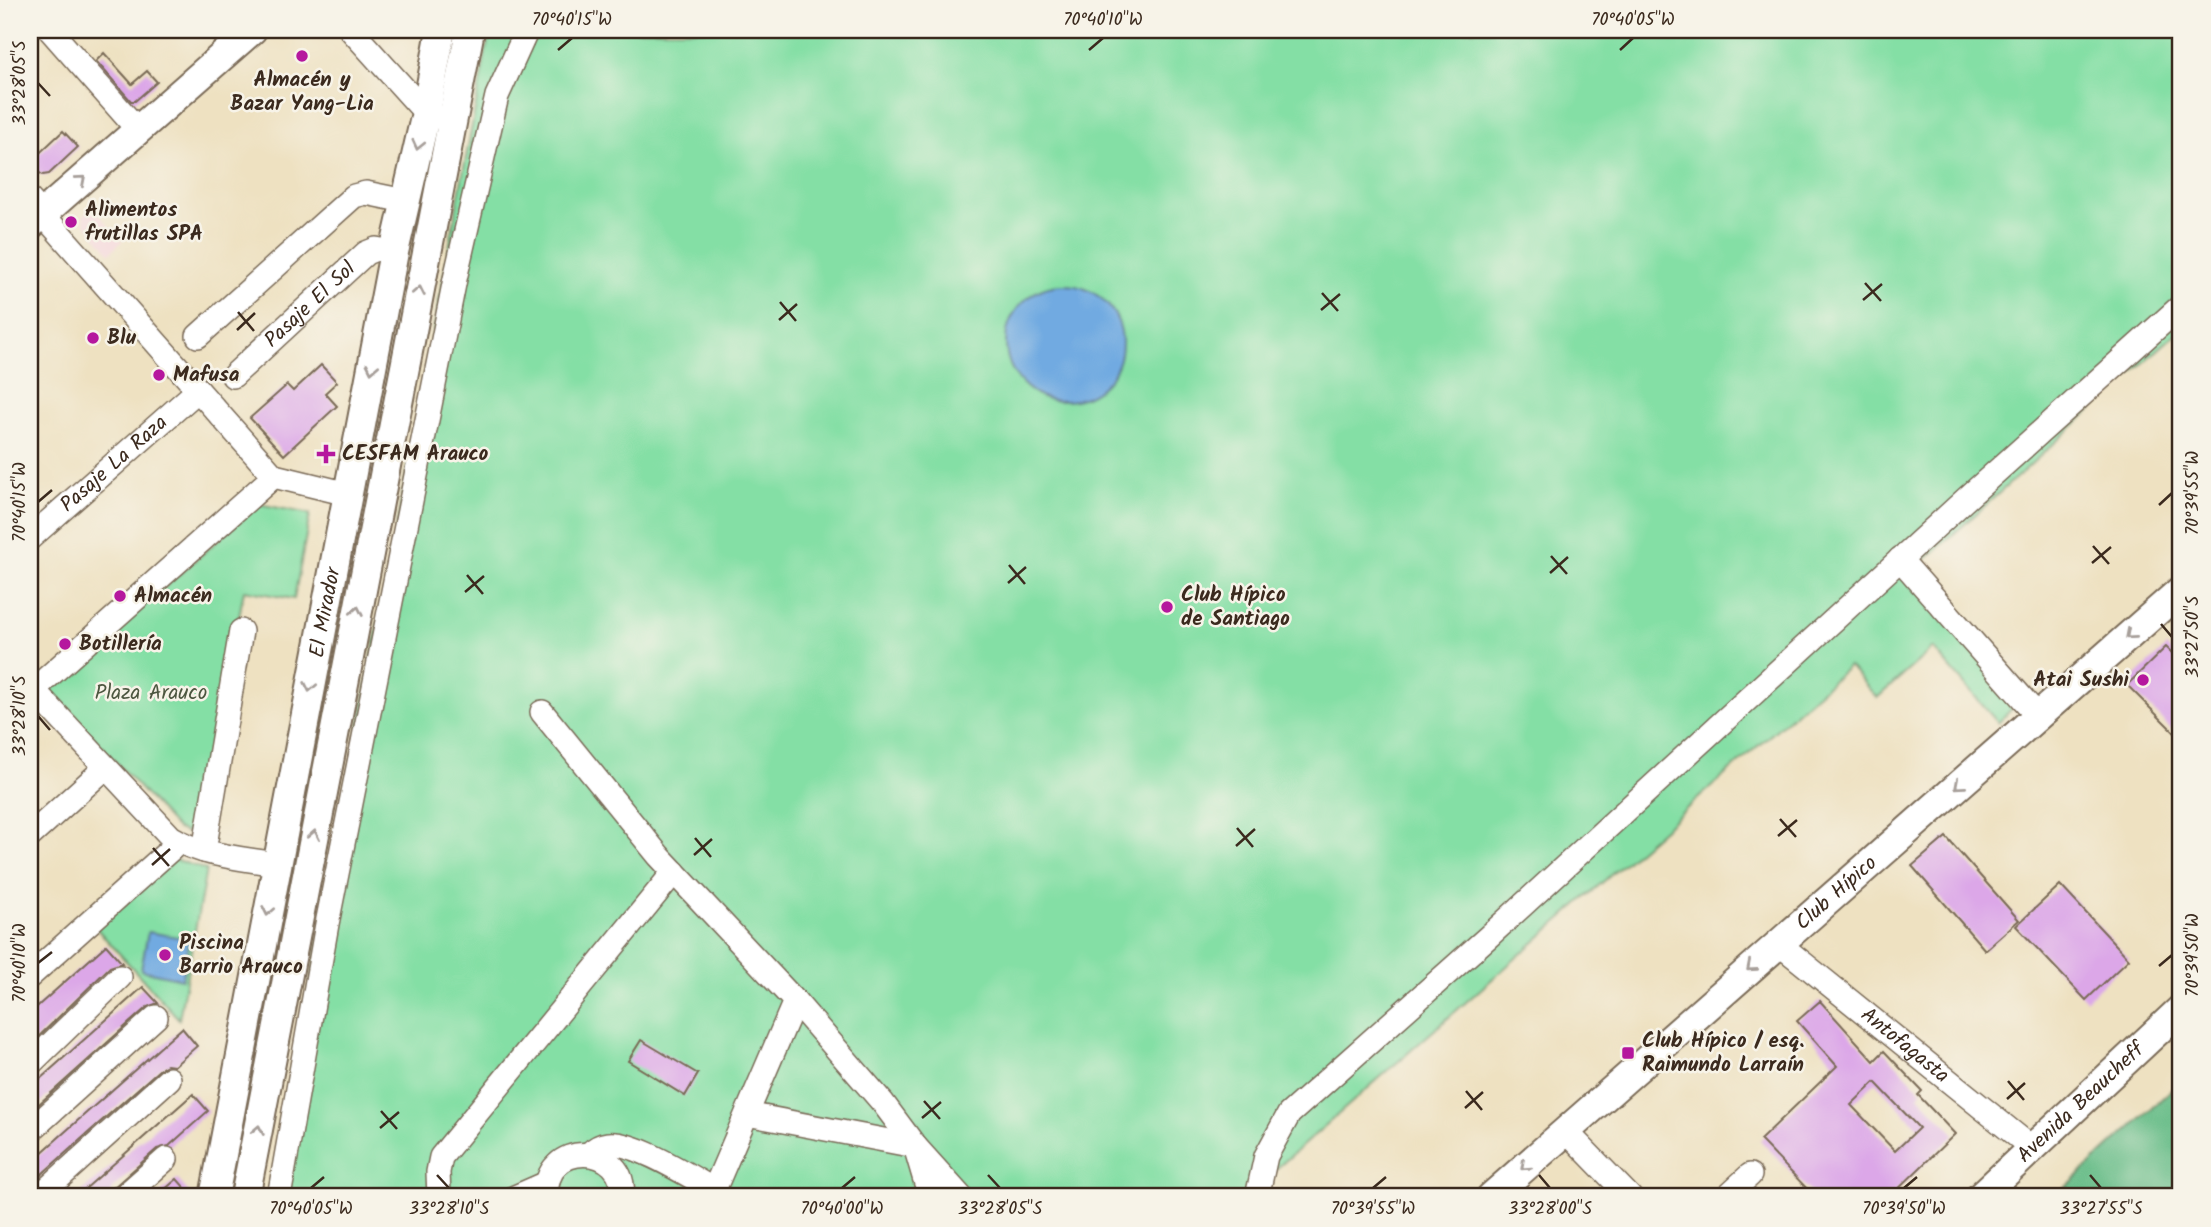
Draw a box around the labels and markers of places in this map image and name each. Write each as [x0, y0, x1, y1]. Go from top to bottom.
marker: Almacén y Bazar Yang-Lia [294, 48, 310, 64]
place label: Almacén y Bazar Yang-Lia [230, 64, 374, 121]
place label: Alimentos frutillas SPA [85, 194, 203, 251]
marker: Alimentos frutillas SPA [63, 214, 79, 230]
place label: Blu [107, 322, 137, 355]
marker: Blu [85, 330, 101, 346]
place label: Mafusa [173, 359, 240, 392]
marker: Mafusa [151, 367, 167, 383]
place label: CESFAM Arauco [342, 438, 489, 471]
marker: CESFAM Arauco [316, 444, 336, 464]
place label: Club Hípico de Santiago [1181, 579, 1290, 636]
place label: Almacén [134, 580, 212, 613]
marker: Almacén [112, 588, 128, 604]
marker: Club Hípico de Santiago [1159, 599, 1175, 615]
place label: Botillería [79, 628, 162, 661]
marker: Botillería [57, 636, 73, 652]
place label: Atai Sushi [2033, 664, 2130, 697]
marker: Atai Sushi [2135, 672, 2151, 688]
place label: Piscina Barrio Arauco [179, 927, 303, 984]
marker: Piscina Barrio Arauco [157, 947, 173, 963]
place label: Club Hípico / esq. Raimundo Larraín [1642, 1025, 1805, 1082]
marker: Club Hípico / esq. Raimundo Larraín [1620, 1045, 1636, 1061]

